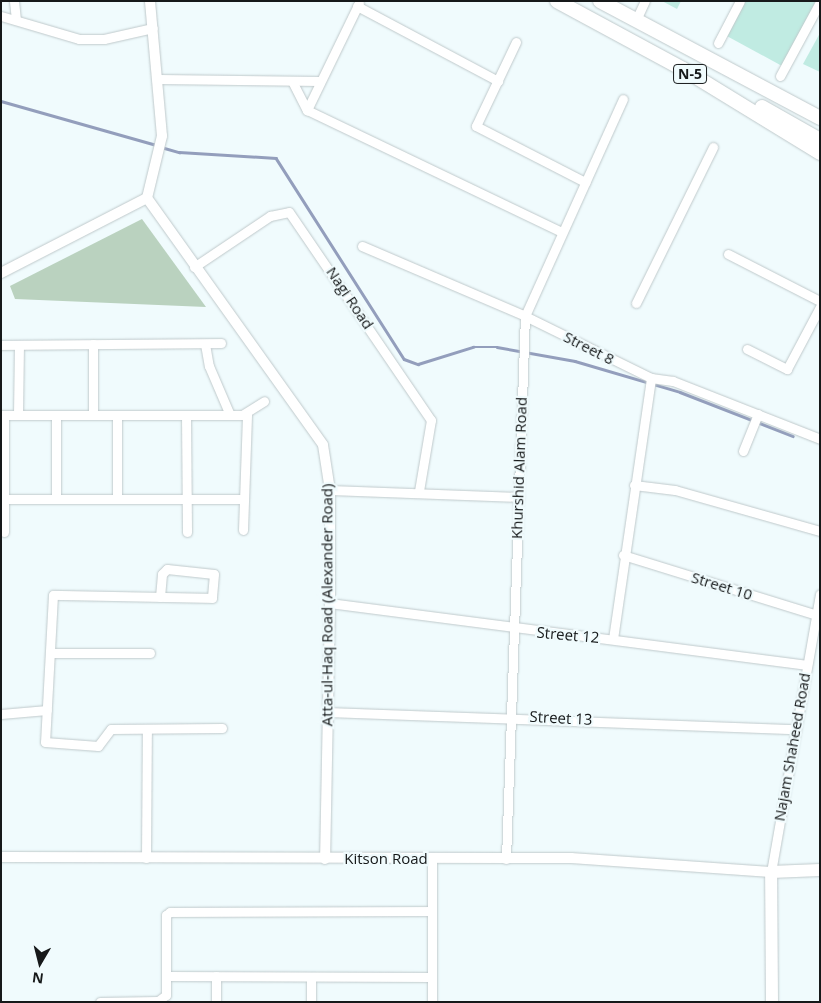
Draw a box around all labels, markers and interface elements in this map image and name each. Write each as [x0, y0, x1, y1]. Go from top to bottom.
road number: N-5 [672, 62, 708, 86]
street label: Nagi Road [323, 263, 377, 333]
street label: Street 8 [561, 328, 617, 368]
street label: Khurshid Alam Road [508, 397, 530, 539]
street label: Atta-ul-Haq Road (Alexander Road) [318, 484, 336, 726]
street label: Street 10 [689, 568, 755, 604]
street label: Street 12 [536, 623, 600, 647]
street label: Najam Shaheed Road [770, 671, 814, 823]
street label: Street 13 [529, 707, 593, 729]
street label: Kitson Road [344, 850, 428, 868]
north arrow [15, 938, 65, 988]
text: N [31, 968, 45, 989]

